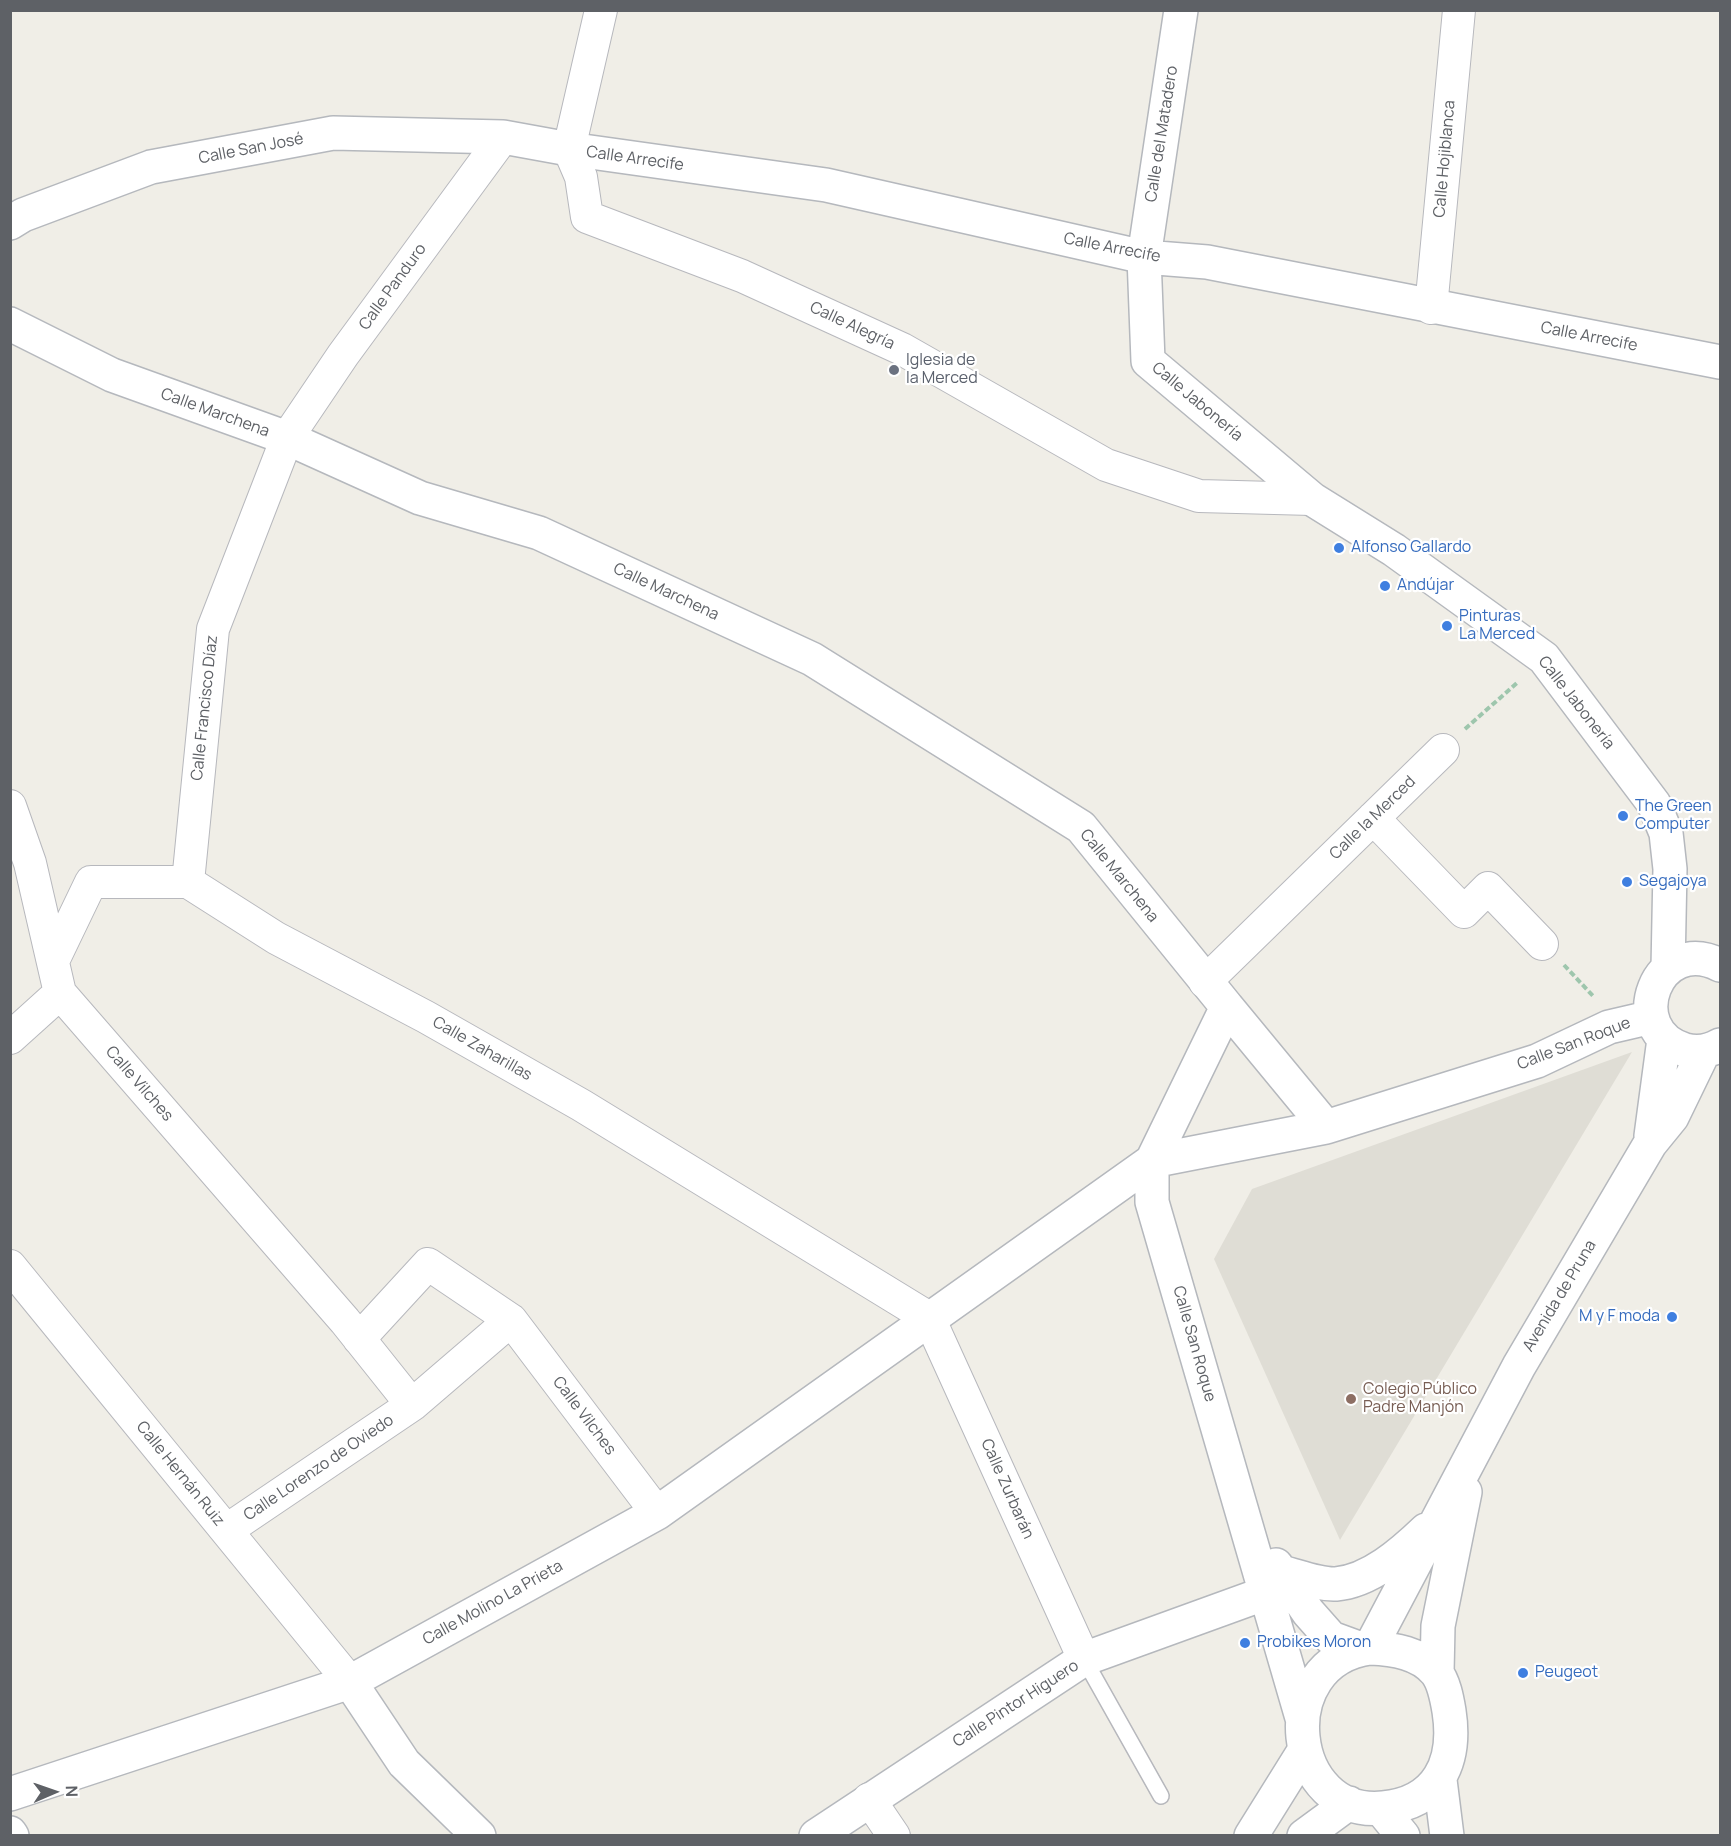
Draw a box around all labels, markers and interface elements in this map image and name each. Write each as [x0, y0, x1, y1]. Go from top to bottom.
street label: Calle del Matadero [1142, 65, 1182, 203]
street label: Calle Hojiblanca [1430, 100, 1460, 218]
street label: Calle San José [197, 129, 305, 169]
street label: Calle Arrecife [585, 143, 685, 175]
street label: Calle Arrecife [1062, 229, 1162, 267]
street label: Calle Panduro [355, 240, 431, 334]
street label: Calle Alegría [807, 298, 897, 354]
street label: Calle Arrecife [1539, 318, 1639, 356]
place label: Iglesia de la Merced [906, 351, 978, 389]
street label: Calle Jabonería [1148, 358, 1246, 446]
marker: Iglesia de la Merced [887, 363, 901, 377]
street label: Calle Marchena [158, 384, 272, 442]
place label: Alfonso Gallardo [1351, 538, 1471, 558]
marker: Alfonso Gallardo [1332, 541, 1346, 555]
street label: Calle Marchena [610, 559, 722, 625]
place label: Andújar [1397, 576, 1454, 596]
marker: Andújar [1378, 579, 1392, 593]
place label: Pinturas La Merced [1459, 607, 1535, 645]
marker: Pinturas La Merced [1440, 619, 1454, 633]
street label: Calle Francisco Díaz [188, 634, 222, 782]
street label: Calle Jabonería [1534, 653, 1618, 753]
street label: Calle la Merced [1326, 772, 1420, 864]
place label: The Green Computer [1635, 797, 1711, 835]
marker: The Green Computer [1616, 809, 1630, 823]
street label: Calle Marchena [1076, 826, 1162, 926]
place label: Segajoya [1639, 872, 1707, 892]
marker: Segajoya [1620, 875, 1634, 889]
street label: Calle Zaharillas [429, 1013, 535, 1085]
street label: Calle San Roque [1515, 1014, 1633, 1074]
street label: Calle Vilches [101, 1043, 177, 1125]
street label: Avenida de Pruna [1519, 1237, 1601, 1355]
street label: Calle San Roque [1168, 1284, 1220, 1404]
place label: M y F moda [1579, 1307, 1660, 1327]
marker: M y F moda [1665, 1310, 1679, 1324]
street label: Calle Vilches [548, 1373, 620, 1459]
place label: Colegio Público Padre Manjón [1363, 1380, 1477, 1418]
marker: Colegio Público Padre Manjón [1344, 1392, 1358, 1406]
street label: Calle Lorenzo de Oviedo [240, 1411, 398, 1525]
street label: Calle Hernán Ruiz [132, 1418, 228, 1530]
street label: Calle Zurbarán [976, 1436, 1038, 1542]
street label: Calle Molino La Prieta [420, 1557, 566, 1649]
place label: Probikes Moron [1257, 1633, 1371, 1653]
marker: Probikes Moron [1238, 1636, 1252, 1650]
street label: Calle Pintor Higuero [950, 1656, 1082, 1752]
place label: Peugeot [1535, 1663, 1598, 1683]
marker: Peugeot [1516, 1666, 1530, 1680]
north arrow [24, 1762, 84, 1822]
text: N [61, 1785, 83, 1798]

